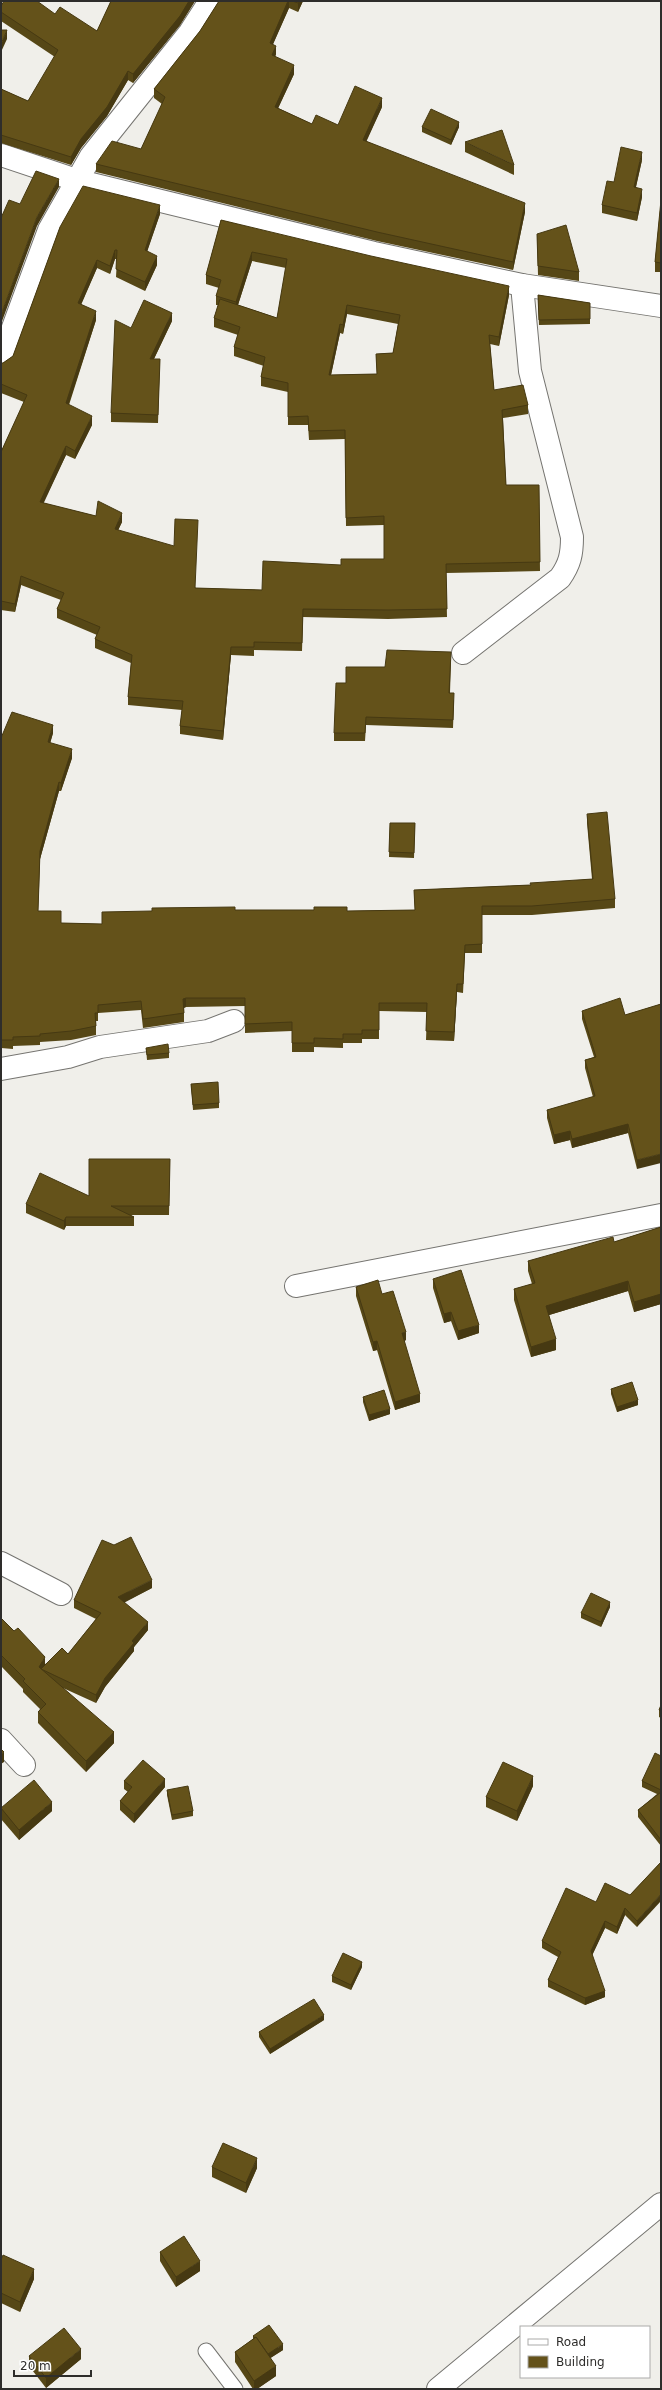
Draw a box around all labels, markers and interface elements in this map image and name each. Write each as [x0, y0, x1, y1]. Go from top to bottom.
legend [520, 2326, 650, 2378]
text: Road [556, 2335, 586, 2349]
scale bar [14, 2352, 91, 2378]
text: Building [556, 2355, 605, 2369]
text: 20 m [20, 2359, 51, 2373]

